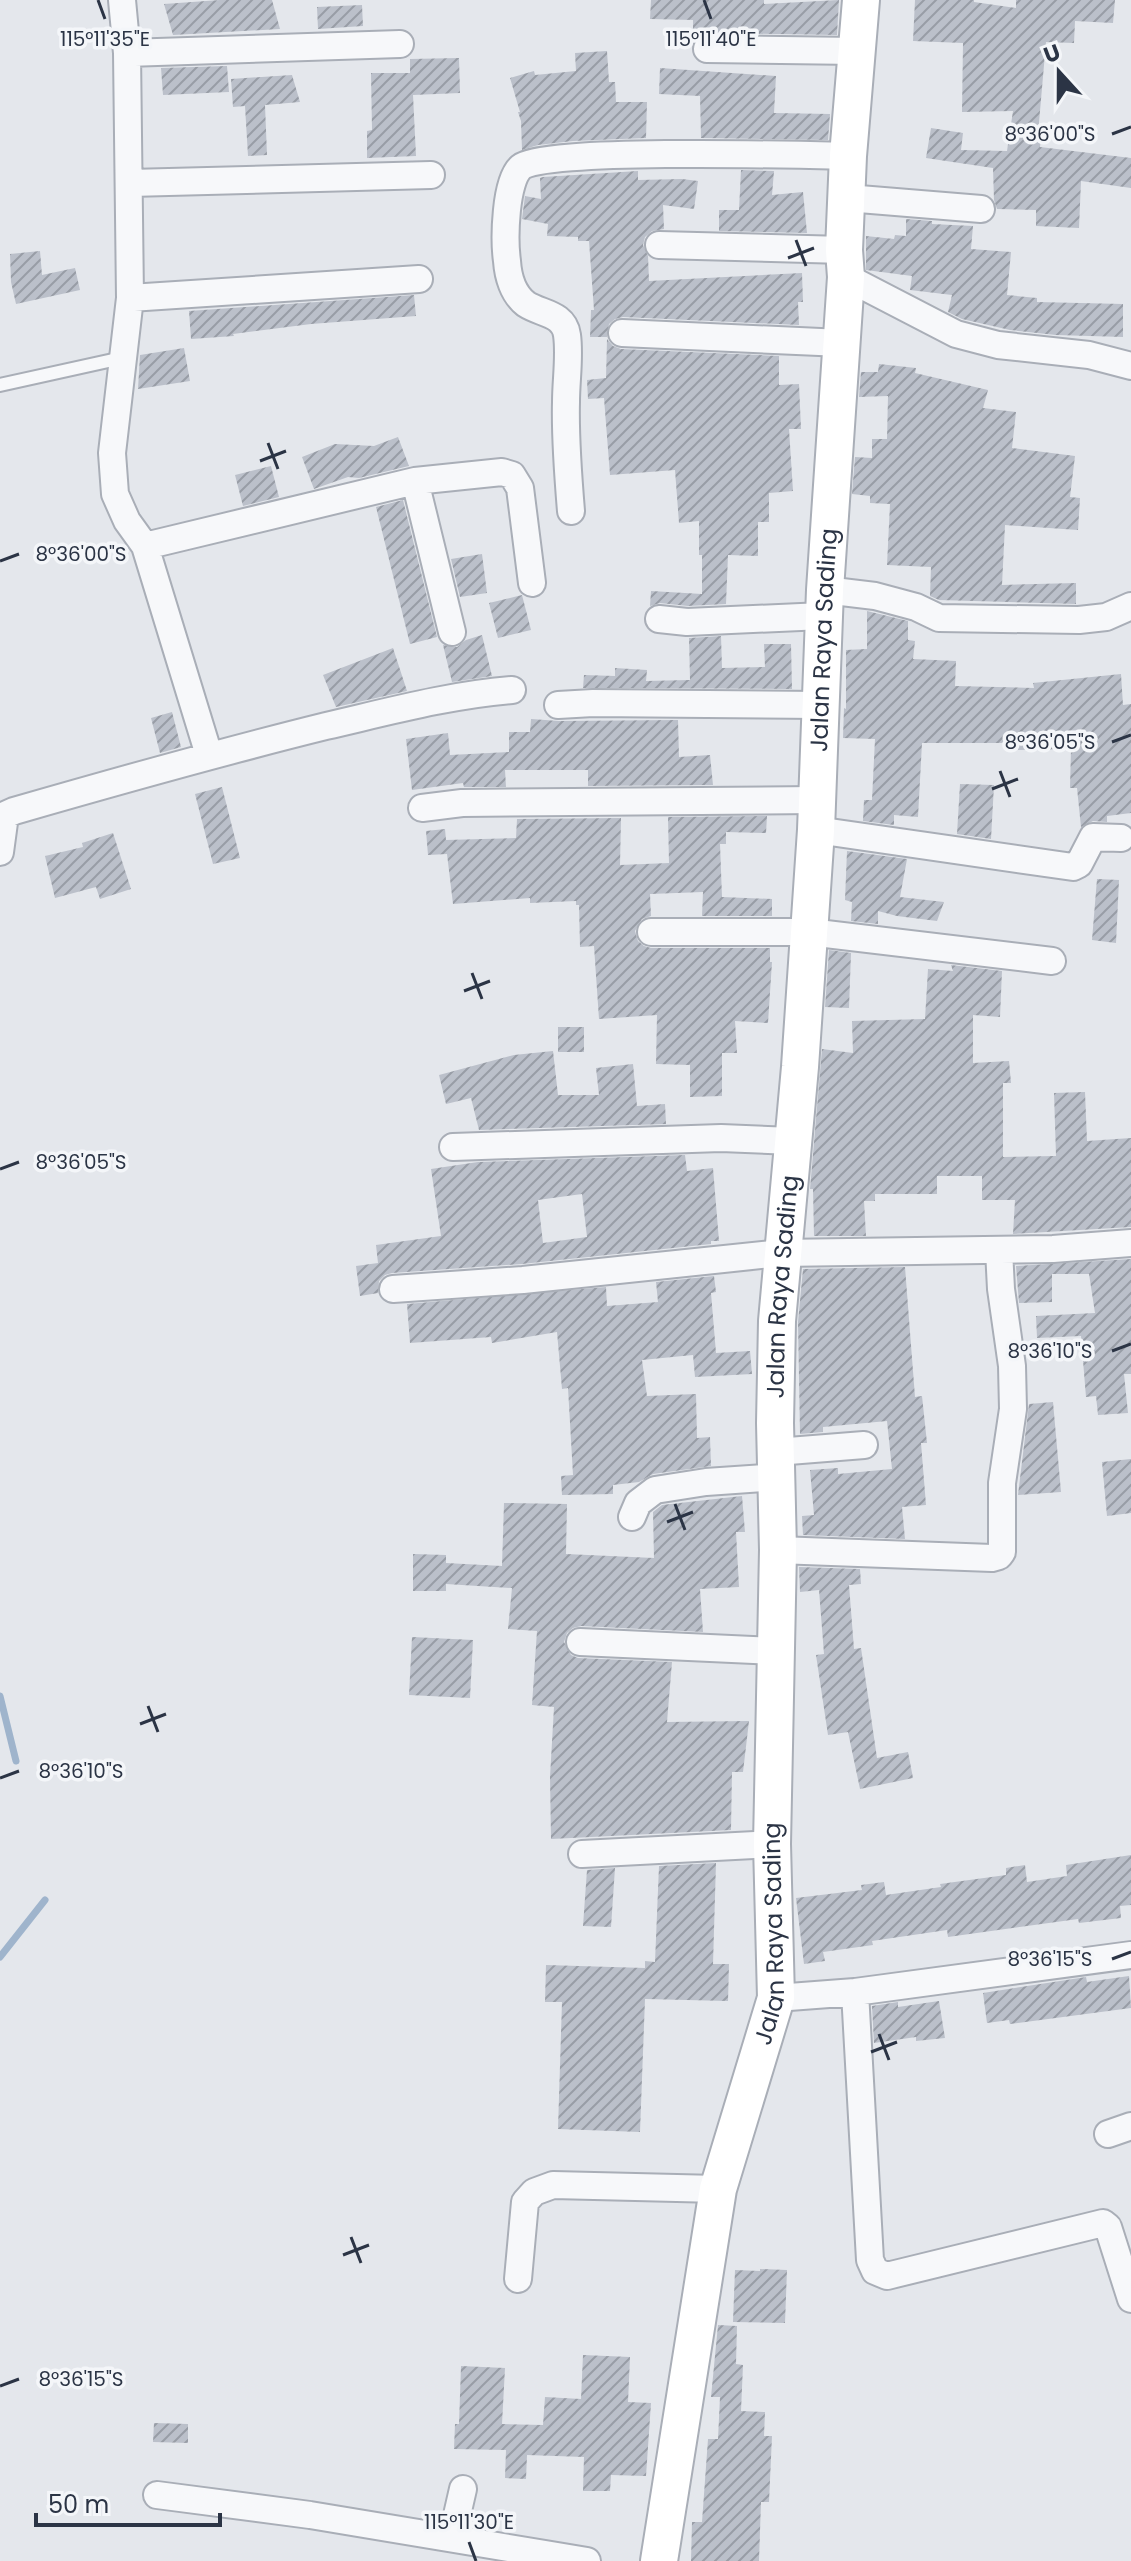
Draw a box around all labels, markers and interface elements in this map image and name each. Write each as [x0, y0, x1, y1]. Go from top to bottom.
text: 115°11'35"E [60, 25, 150, 53]
text: 115°11'40"E [666, 25, 756, 53]
north arrow [1019, 32, 1099, 112]
text: U [1039, 37, 1065, 71]
text: 8°36'00"S [1004, 120, 1096, 148]
street label: Jalan Raya Sading [802, 527, 845, 753]
text: 8°36'00"S [35, 540, 127, 568]
text: 8°36'05"S [1004, 728, 1096, 756]
text: 8°36'05"S [35, 1148, 127, 1176]
street label: Jalan Raya Sading [758, 1174, 806, 1399]
text: 8°36'10"S [1007, 1337, 1093, 1365]
text: 8°36'10"S [38, 1757, 124, 1785]
street label: Jalan Raya Sading [746, 1822, 792, 2049]
text: 8°36'15"S [1007, 1945, 1093, 1973]
text: 8°36'15"S [38, 2365, 124, 2393]
scale bar [36, 2477, 220, 2527]
text: 50 m [48, 2488, 109, 2521]
text: 115°11'30"E [424, 2508, 514, 2536]

